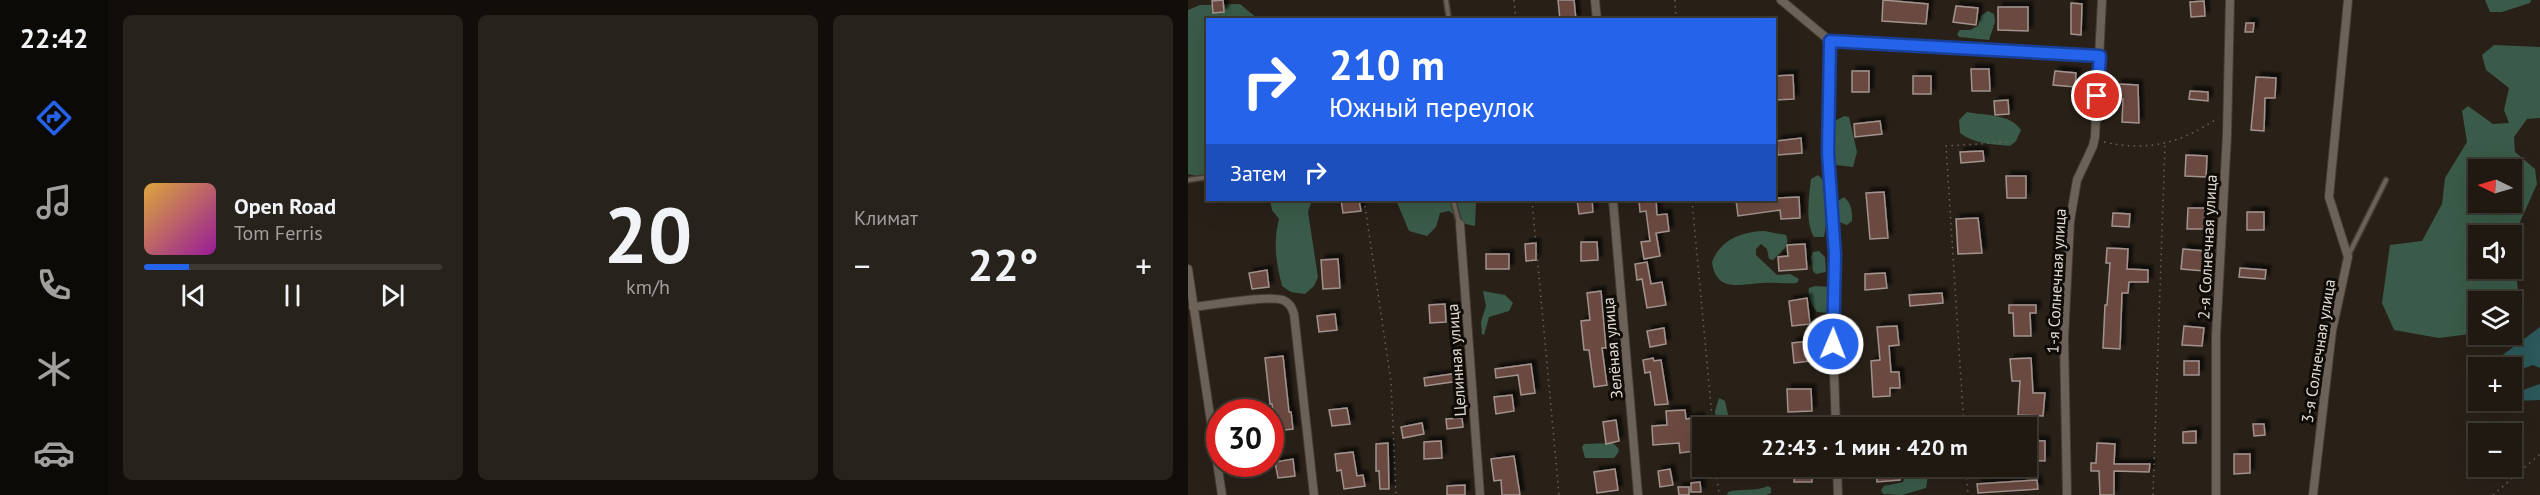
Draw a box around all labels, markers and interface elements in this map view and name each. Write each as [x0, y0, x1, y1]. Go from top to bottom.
text: 22:42 [20, 21, 88, 55]
text: 210 m [1329, 37, 1445, 92]
icon: right [1230, 42, 1308, 120]
pin [2071, 70, 2122, 121]
icon: arrive [2080, 79, 2113, 112]
text: Южный переулок [1329, 90, 1534, 124]
icon: directions [33, 97, 75, 139]
icon: right [1299, 156, 1332, 189]
text: Затем [1230, 159, 1287, 187]
north arrow [2468, 159, 2522, 213]
map controls [2468, 159, 2522, 477]
street label: 2-я Солнечная улица [2193, 174, 2221, 320]
icon: music [33, 181, 75, 223]
text: 20 [604, 184, 692, 285]
text: Open Road [234, 192, 336, 220]
text: Климат [854, 205, 918, 231]
street label: 1-я Солнечная улица [2042, 208, 2070, 354]
text: Tom Ferris [234, 220, 323, 246]
button: sound [2468, 225, 2522, 279]
text: 22° [968, 235, 1038, 293]
text: − [854, 244, 871, 287]
text: + [1135, 244, 1152, 287]
icon: phone [33, 264, 75, 306]
text: km/h [626, 274, 670, 300]
street label: 3-я Солнечная улица [2297, 278, 2339, 424]
icon: previous [177, 279, 210, 312]
icon: pause [276, 279, 309, 312]
icon: next [376, 279, 409, 312]
button: layers [2468, 291, 2522, 345]
street label: Зелёная улица [1598, 296, 1626, 400]
street label: Целинная улица [1442, 303, 1470, 417]
position arrow [1801, 312, 1865, 376]
icon: climate [33, 348, 75, 390]
button: + [2468, 357, 2522, 411]
speed limit sign: 30 [1206, 399, 1284, 477]
button: − [2468, 423, 2522, 477]
icon: car [33, 432, 75, 474]
text: 22:43 · 1 мин · 420 m [1761, 433, 1968, 461]

